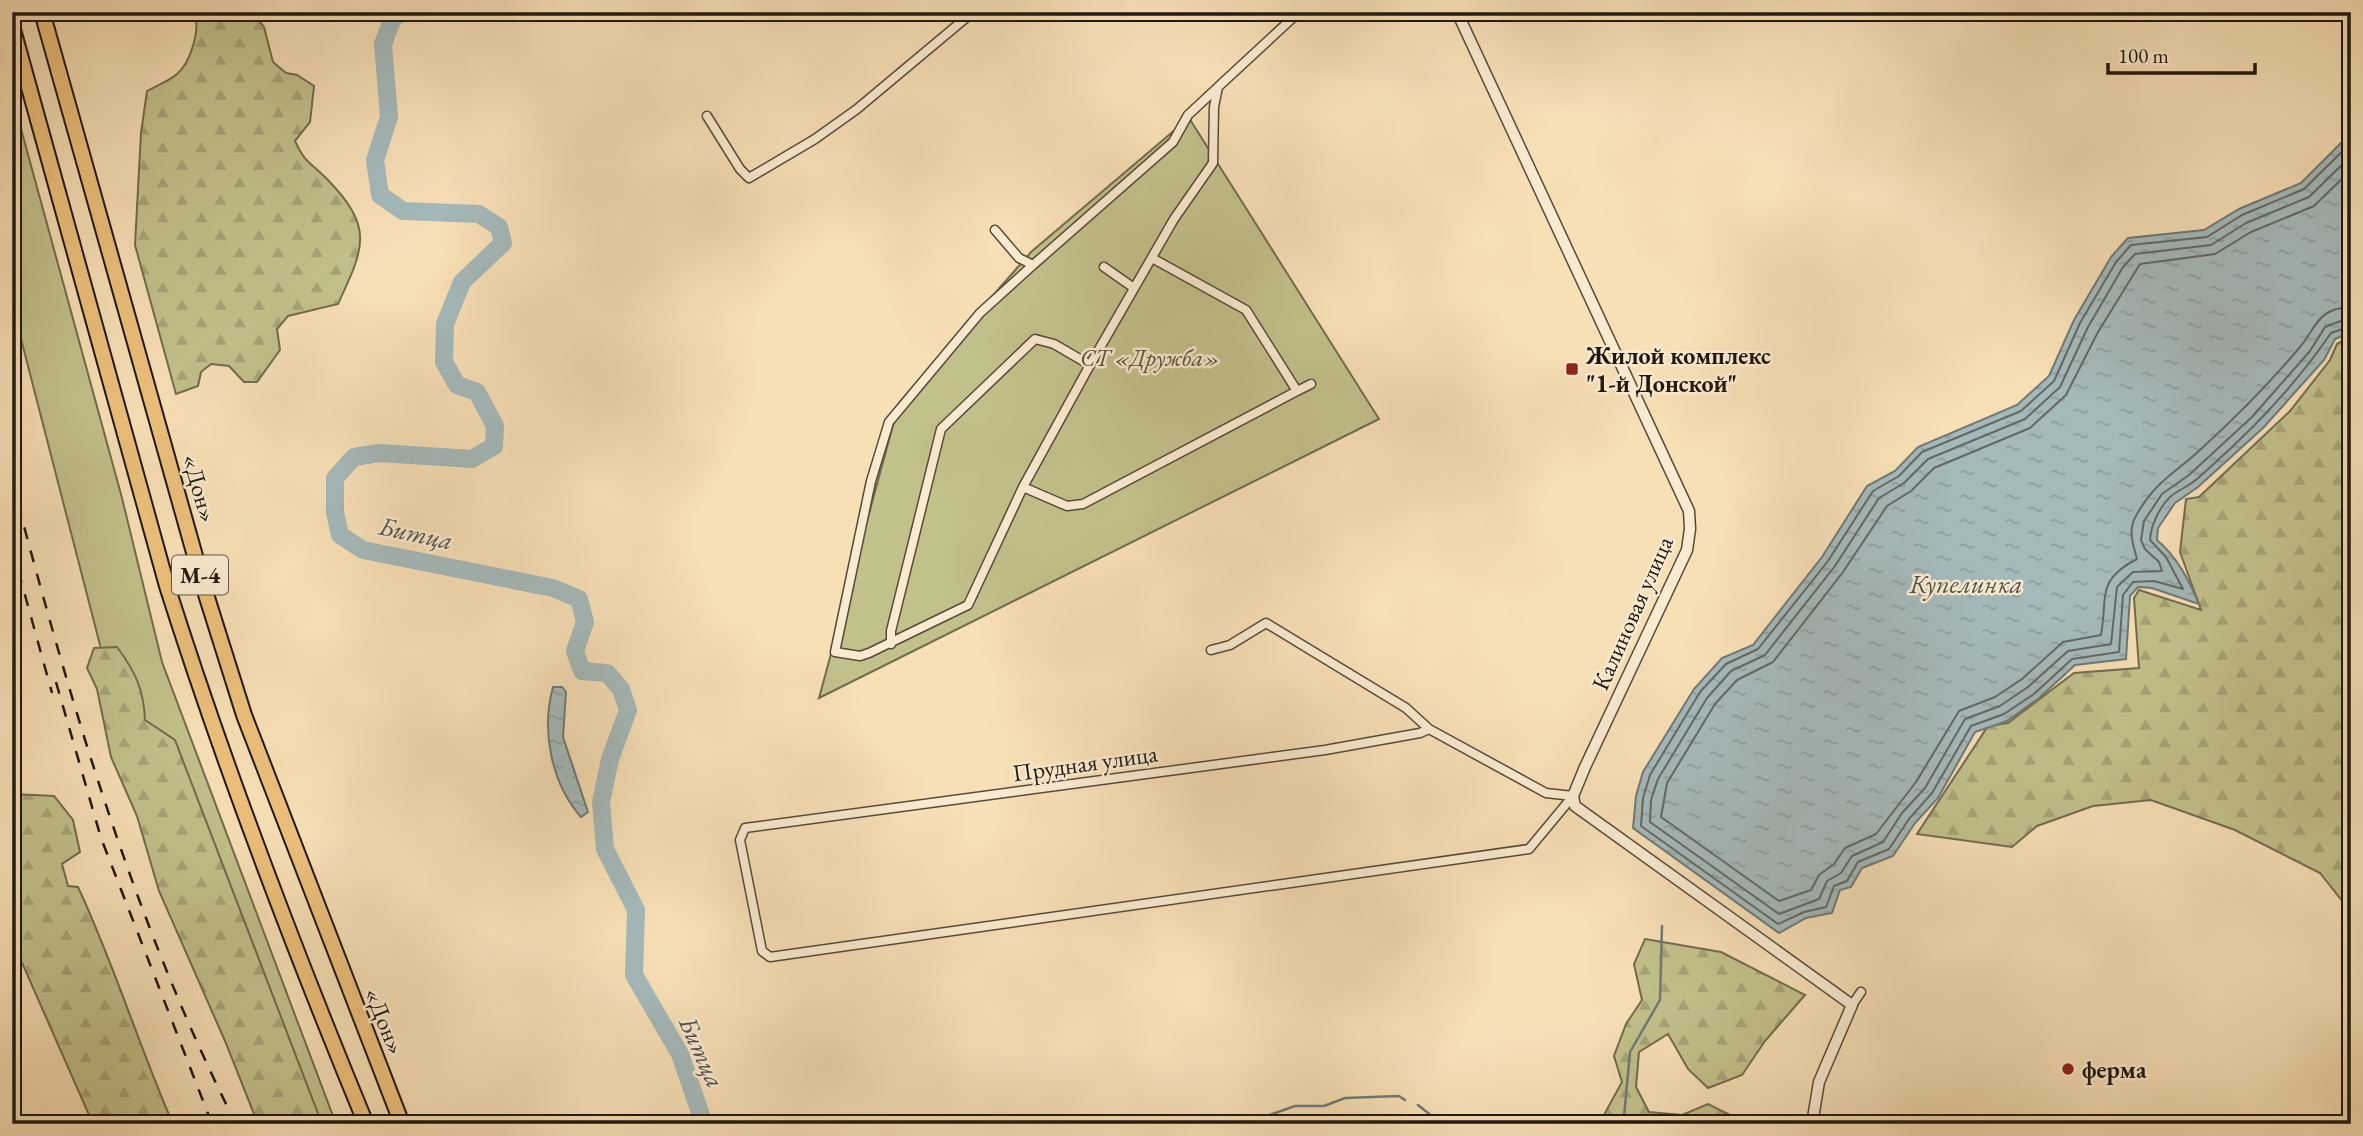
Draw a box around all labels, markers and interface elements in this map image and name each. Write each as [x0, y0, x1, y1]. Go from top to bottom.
scale bar [2108, 32, 2254, 76]
text: 100 m [2118, 42, 2169, 69]
place label: Жилой комплекс "1-й Донской" [1585, 340, 1771, 399]
park label: СТ «Дружба» [1080, 342, 1220, 373]
marker: Жилой комплекс "1-й Донской" [1564, 361, 1580, 377]
street label: «Дон» [175, 450, 225, 526]
water label: Битца [375, 508, 456, 557]
street label: Калиновая улица [1584, 531, 1680, 695]
road number: М-4 [172, 555, 228, 594]
water label: Купелинка [1908, 567, 2023, 601]
street label: Прудная улица [1010, 737, 1160, 789]
street label: «Дон» [358, 983, 412, 1059]
water label: Битца [671, 1010, 733, 1093]
place label: ферма [2082, 1054, 2147, 1085]
marker: ферма [2060, 1061, 2076, 1077]

